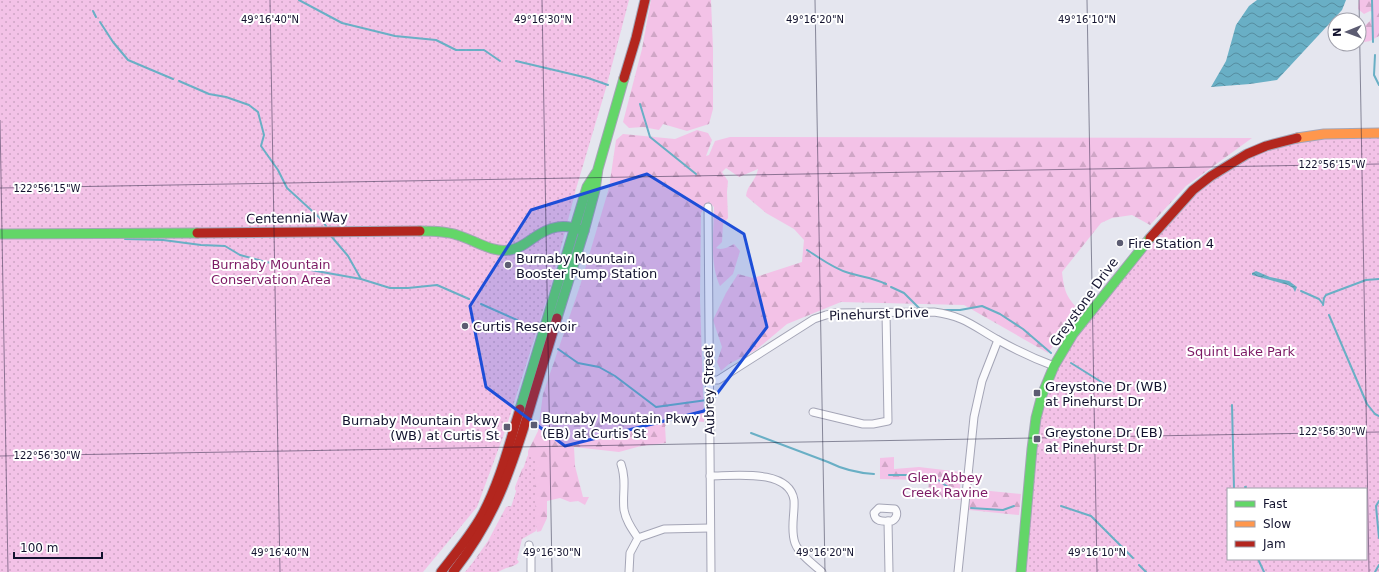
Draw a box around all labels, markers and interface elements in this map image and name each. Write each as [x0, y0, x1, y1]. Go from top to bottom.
north arrow [1327, 12, 1367, 52]
text: 49°16'40"N [241, 14, 299, 25]
text: 49°16'30"N [514, 14, 572, 25]
text: 49°16'20"N [786, 14, 844, 25]
text: 49°16'10"N [1058, 14, 1116, 25]
text: N [1331, 27, 1344, 37]
text: 122°56'15"W [1299, 159, 1365, 170]
text: 122°56'15"W [14, 183, 80, 194]
street label: Centennial Way [246, 210, 348, 226]
place label: Fire Station 4 [1128, 236, 1214, 251]
marker: Fire Station 4 [1115, 238, 1125, 248]
place label: Burnaby Mountain Booster Pump Station [516, 251, 657, 281]
street label: Greystone Drive [1047, 255, 1121, 349]
park label: Burnaby Mountain Conservation Area [211, 257, 331, 287]
marker: Burnaby Mountain Booster Pump Station [503, 260, 513, 270]
street label: Pinehurst Drive [829, 305, 929, 323]
place label: Curtis Reservoir [473, 319, 577, 334]
marker: Curtis Reservoir [460, 321, 470, 331]
park label: Squint Lake Park [1187, 344, 1296, 359]
street label: Aubrey Street [701, 345, 717, 435]
place label: Greystone Dr (WB) at Pinehurst Dr [1045, 379, 1167, 409]
marker: Greystone Dr (WB) at Pinehurst Dr [1032, 388, 1042, 398]
place label: Burnaby Mountain Pkwy (EB) at Curtis St [542, 411, 699, 441]
place label: Burnaby Mountain Pkwy (WB) at Curtis St [342, 413, 499, 443]
marker: Burnaby Mountain Pkwy (EB) at Curtis St [529, 420, 539, 430]
marker: Burnaby Mountain Pkwy (WB) at Curtis St [502, 422, 512, 432]
place label: Greystone Dr (EB) at Pinehurst Dr [1045, 425, 1163, 455]
text: 122°56'30"W [1299, 426, 1365, 437]
marker: Greystone Dr (EB) at Pinehurst Dr [1032, 434, 1042, 444]
text: 122°56'30"W [14, 450, 80, 461]
park label: Glen Abbey Creek Ravine [902, 470, 988, 500]
legend [1227, 488, 1367, 560]
text: Fast [1263, 497, 1287, 511]
text: Slow [1263, 517, 1291, 531]
scale bar [14, 534, 102, 560]
text: Jam [1262, 537, 1286, 551]
text: 100 m [20, 541, 58, 555]
text: 49°16'40"N [251, 547, 309, 558]
text: 49°16'30"N [523, 547, 581, 558]
text: 49°16'20"N [796, 547, 854, 558]
text: 49°16'10"N [1068, 547, 1126, 558]

